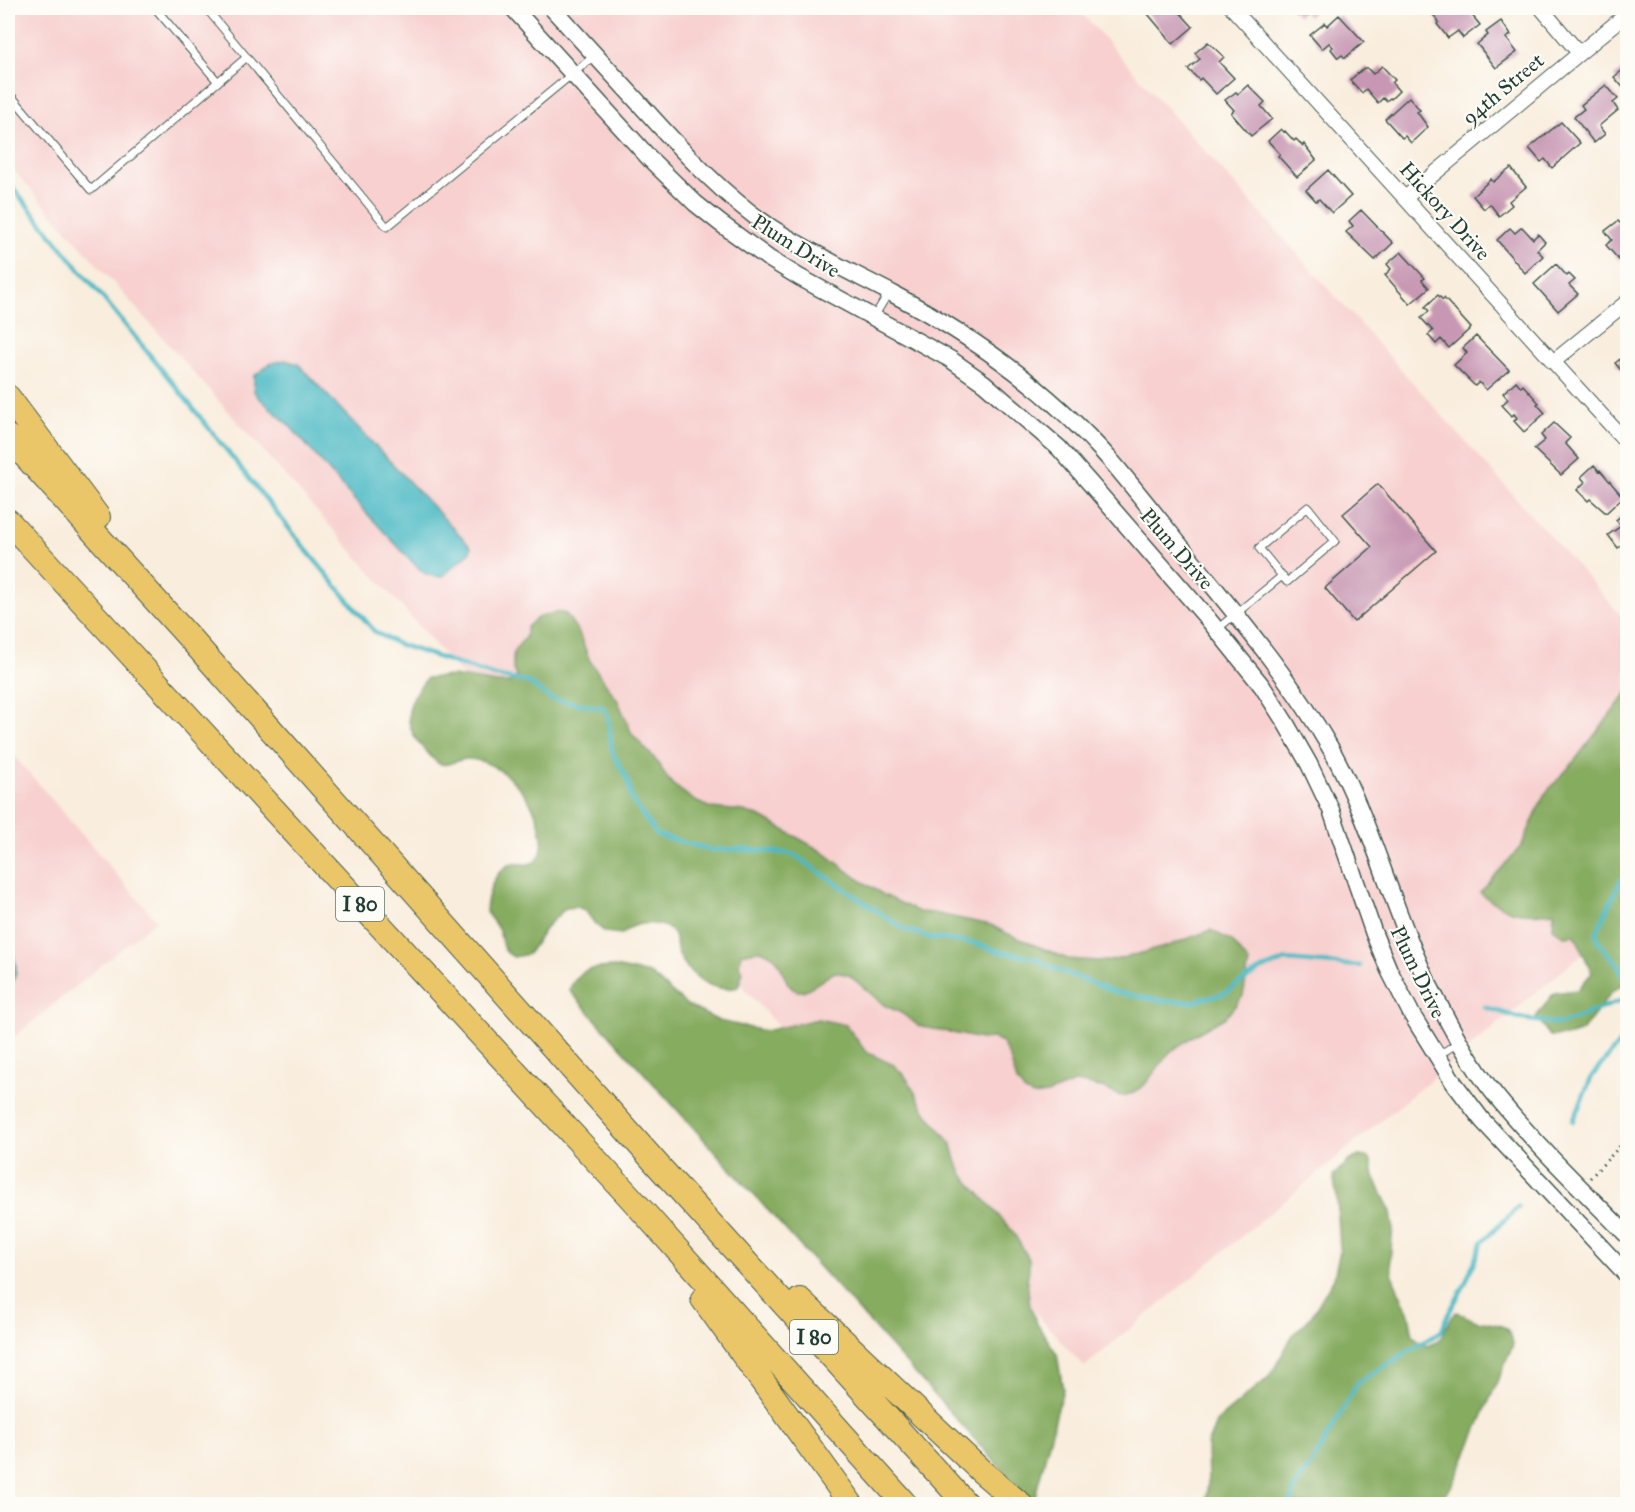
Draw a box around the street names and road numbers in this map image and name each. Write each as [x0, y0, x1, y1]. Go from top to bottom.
street label: 94th Street [1457, 47, 1550, 131]
street label: Hickory Drive [1394, 156, 1496, 266]
street label: Plum Drive [747, 209, 845, 284]
street label: Plum Drive [1135, 503, 1220, 595]
road number: I 80 [336, 887, 384, 921]
street label: Plum Drive [1385, 922, 1452, 1023]
road number: I 80 [790, 1320, 838, 1354]

